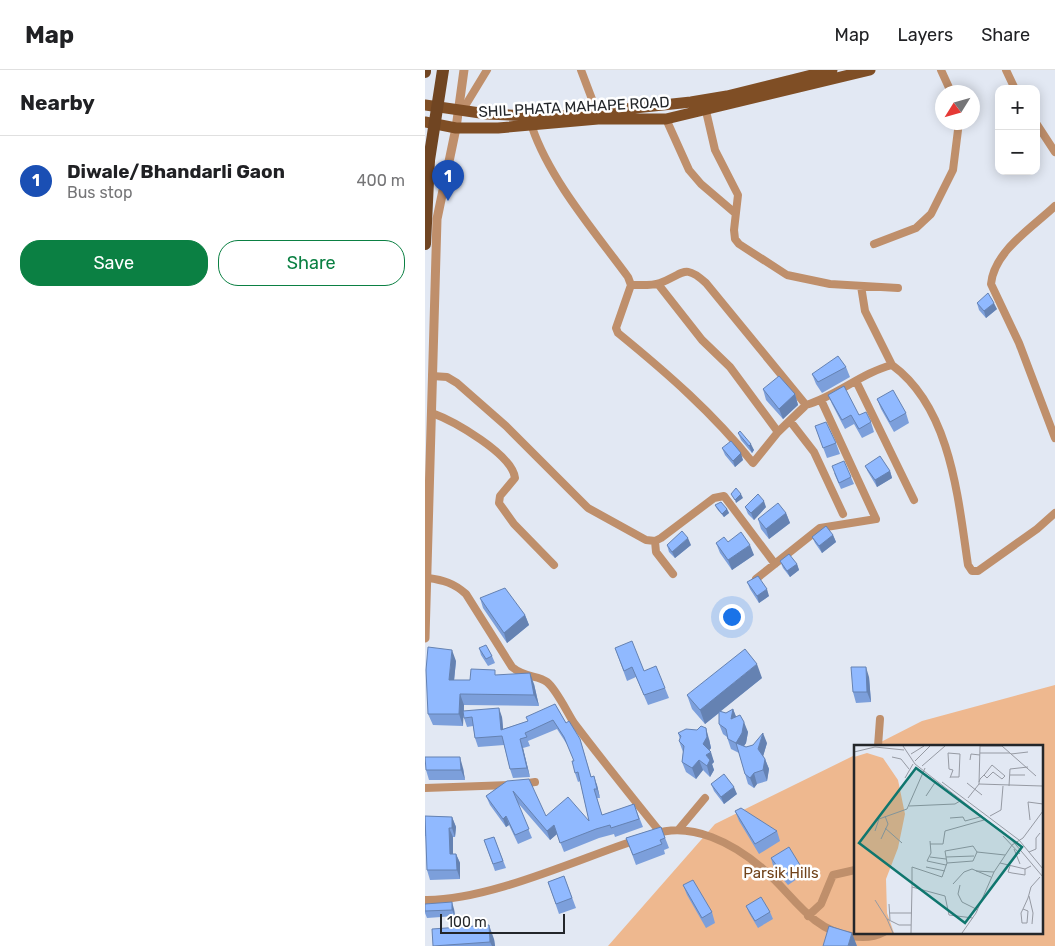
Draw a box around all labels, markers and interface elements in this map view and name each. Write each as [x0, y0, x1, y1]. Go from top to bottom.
text: Map [25, 21, 74, 49]
text: Map [835, 24, 870, 46]
text: Layers [898, 24, 953, 46]
text: Share [981, 24, 1030, 46]
north arrow [935, 85, 980, 130]
map controls [995, 85, 1040, 175]
button: + [995, 85, 1040, 130]
text: Nearby [20, 90, 95, 115]
street label: SHIL PHATA MAHAPE ROAD [478, 93, 670, 121]
button: − [995, 130, 1040, 175]
text: Diwale/Bhandarli Gaon [67, 160, 285, 183]
pin: 1 [432, 160, 464, 201]
text: 1 [32, 171, 40, 190]
text: 400 m [357, 171, 405, 190]
text: Bus stop [67, 183, 133, 202]
button: Save [20, 240, 208, 286]
button: Share [218, 240, 405, 286]
your location [719, 604, 745, 630]
inset map [854, 745, 1043, 934]
park label: Parsik Hills [743, 864, 819, 882]
scale bar [440, 911, 565, 934]
text: 100 m [447, 914, 487, 931]

